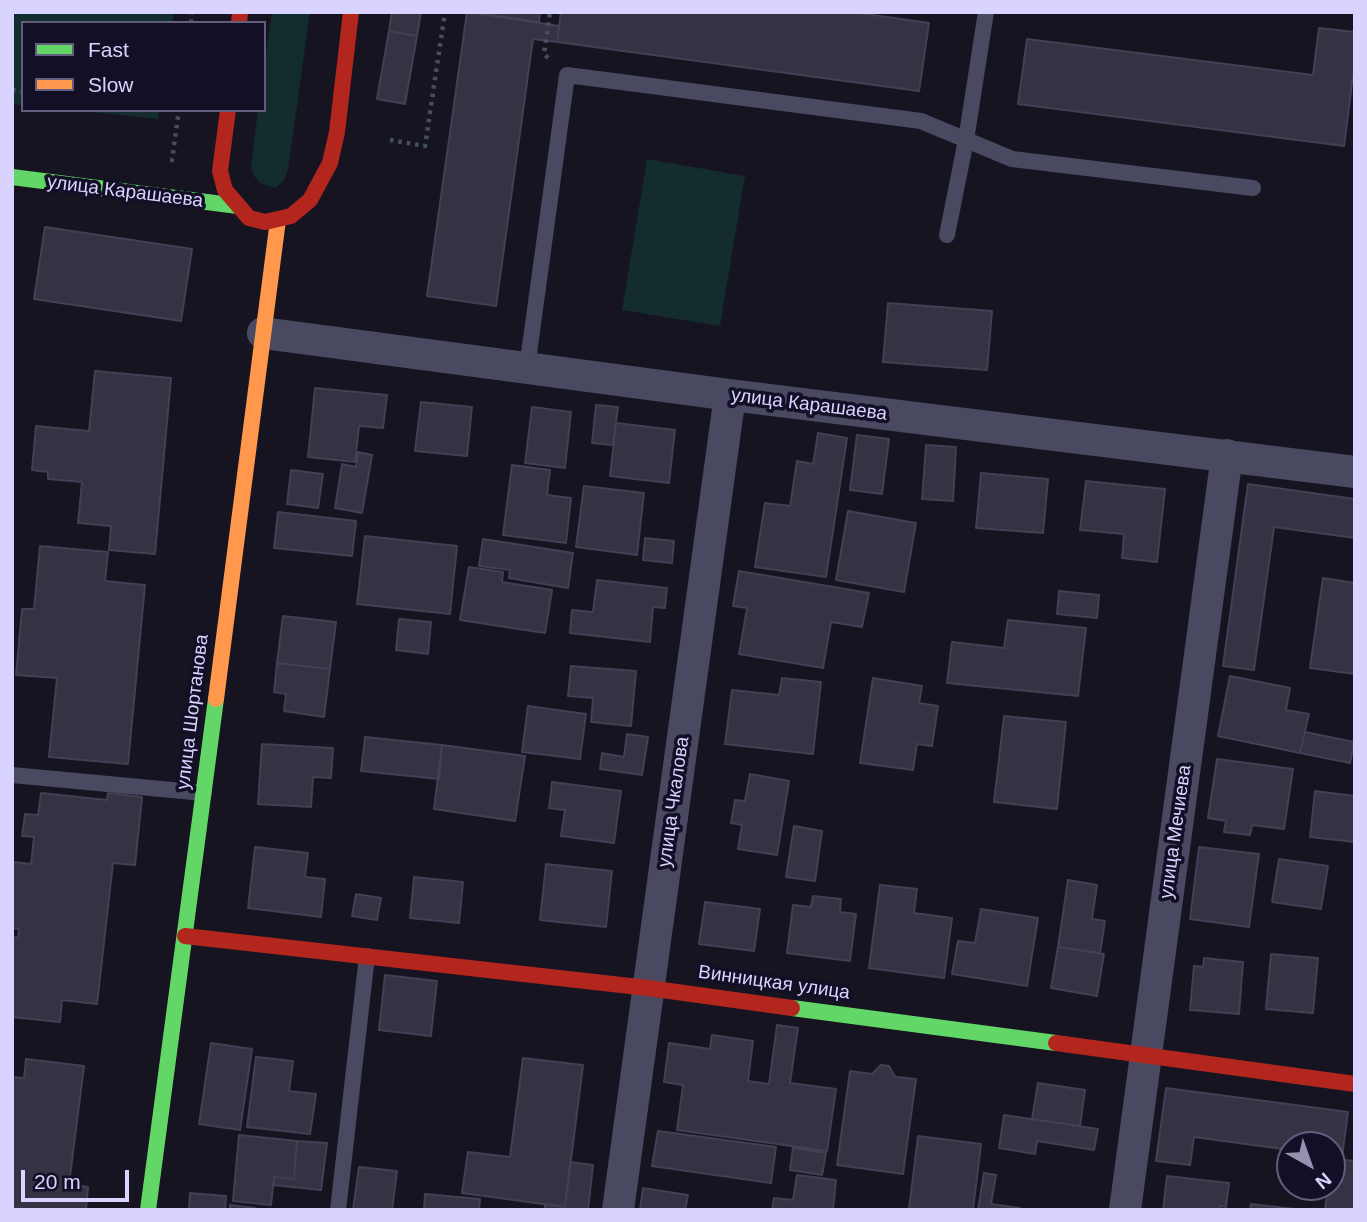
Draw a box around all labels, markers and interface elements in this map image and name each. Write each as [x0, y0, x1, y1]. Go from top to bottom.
legend [21, 21, 266, 112]
text: Fast [88, 38, 129, 61]
text: Slow [88, 73, 134, 96]
street label: улица Карашаева [46, 171, 204, 213]
street label: улица Карашаева [730, 384, 888, 426]
street label: улица Шортанова [172, 633, 214, 791]
street label: улица Чкалова [654, 735, 694, 869]
street label: улица Мечиева [1155, 764, 1197, 900]
street label: Винницкая улица [697, 961, 851, 1005]
north arrow [1276, 1131, 1346, 1201]
scale bar [24, 1156, 133, 1200]
text: N [1312, 1168, 1336, 1193]
text: 20 m [34, 1170, 81, 1193]

